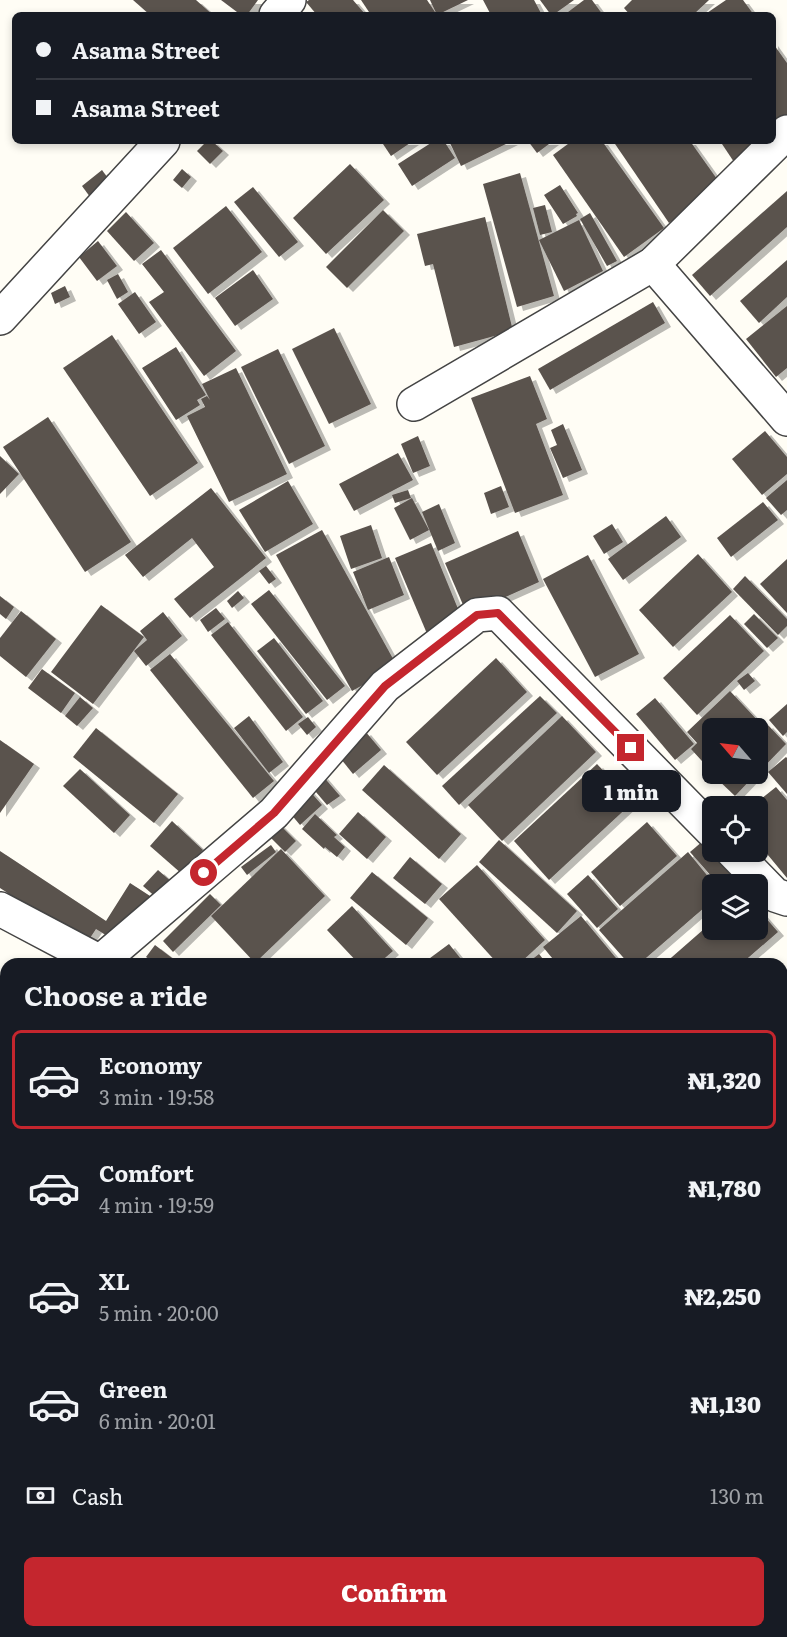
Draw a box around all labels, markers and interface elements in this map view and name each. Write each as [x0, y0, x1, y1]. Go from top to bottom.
text: Asama Street [72, 33, 220, 66]
text: Asama Street [72, 91, 220, 124]
north arrow [702, 718, 768, 784]
map controls [702, 718, 768, 940]
route end [617, 734, 644, 761]
callout: 1 min [582, 769, 680, 811]
text: 1 min [604, 776, 659, 806]
button: locate [702, 796, 768, 862]
route start [190, 859, 217, 886]
button: layers [702, 874, 768, 940]
text: Choose a ride [24, 974, 207, 1014]
text: Economy [99, 1048, 202, 1081]
icon: car [27, 1053, 81, 1107]
text: ₦1,320 [688, 1063, 761, 1096]
text: 3 min · 19:58 [99, 1081, 214, 1111]
text: Comfort [99, 1156, 194, 1189]
icon: car [27, 1161, 81, 1215]
text: ₦1,780 [688, 1171, 761, 1204]
text: 4 min · 19:59 [99, 1189, 214, 1219]
text: XL [99, 1264, 130, 1297]
icon: car [27, 1269, 81, 1323]
text: ₦2,250 [685, 1279, 761, 1312]
text: 5 min · 20:00 [99, 1297, 219, 1327]
text: Green [99, 1372, 168, 1405]
icon: car [27, 1377, 81, 1431]
text: ₦1,130 [690, 1387, 761, 1420]
text: 6 min · 20:01 [99, 1405, 216, 1435]
icon: cash [24, 1479, 57, 1512]
text: Cash [72, 1479, 123, 1512]
text: 130 m [710, 1480, 764, 1510]
button: Confirm [24, 1557, 764, 1626]

